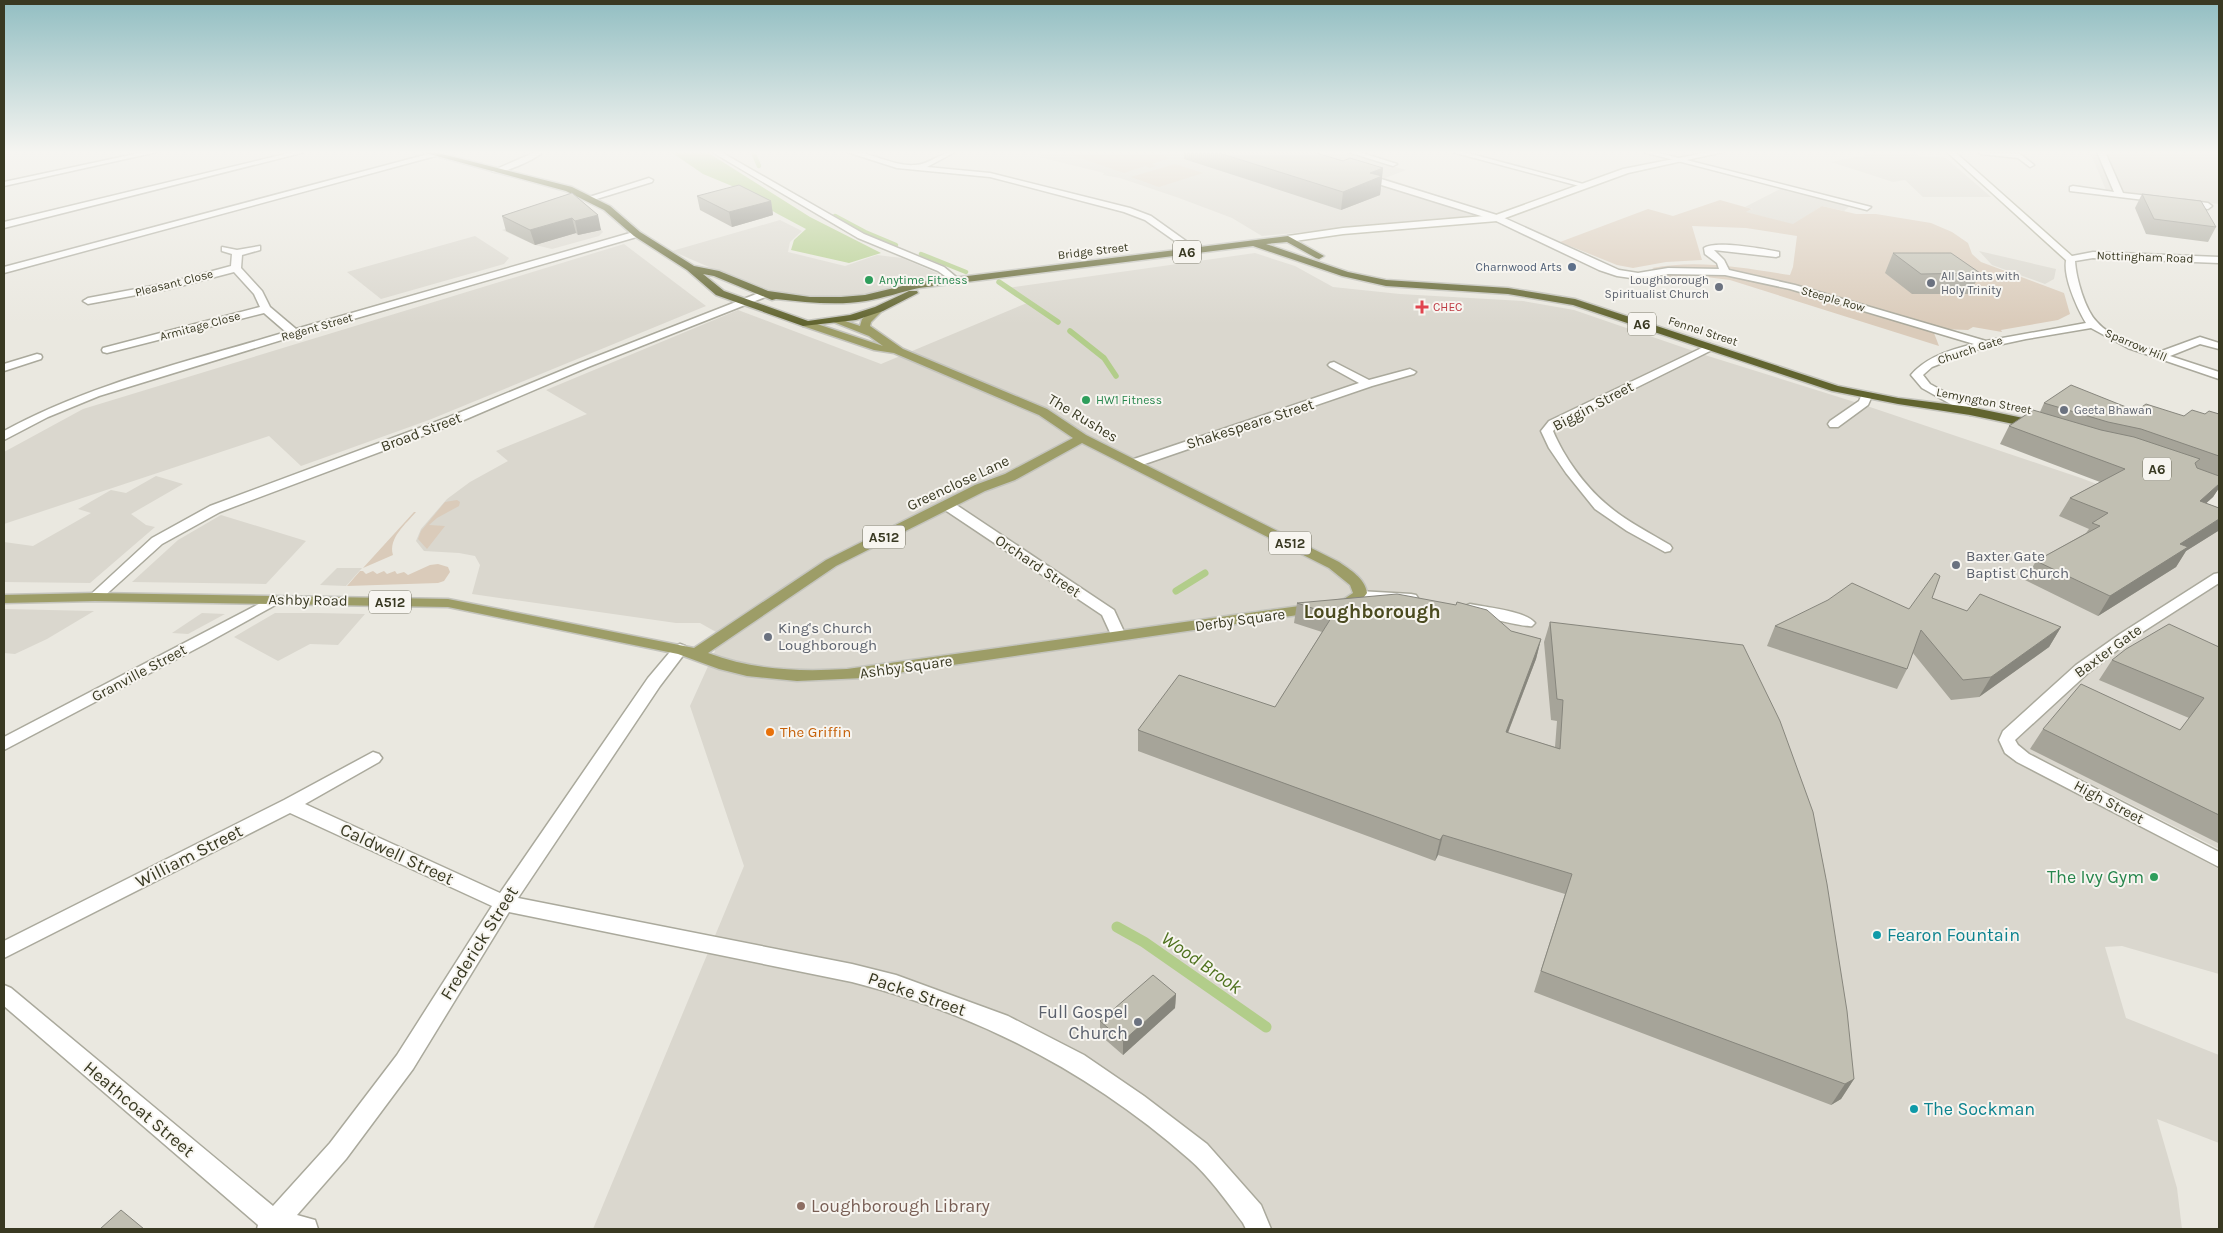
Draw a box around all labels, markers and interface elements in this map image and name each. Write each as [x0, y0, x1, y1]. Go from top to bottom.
street label: Bridge Street [1057, 240, 1130, 262]
road number: A6 [1173, 240, 1201, 264]
street label: Nottingham Road [2096, 248, 2194, 266]
place label: Charnwood Arts [1475, 260, 1562, 274]
marker: Charnwood Arts [1566, 261, 1578, 273]
street label: Pleasant Close [133, 267, 215, 299]
place label: All Saints with Holy Trinity [1941, 269, 2020, 297]
place label: Anytime Fitness [879, 273, 967, 287]
place label: Loughborough Spiritualist Church [1605, 273, 1709, 301]
marker: Anytime Fitness [863, 274, 875, 286]
marker: All Saints with Holy Trinity [1925, 277, 1937, 289]
marker: Loughborough Spiritualist Church [1713, 281, 1725, 293]
street label: Steeple Row [1799, 283, 1867, 315]
marker: CHEC [1415, 300, 1429, 314]
place label: CHEC [1433, 300, 1462, 314]
street label: Armitage Close [158, 309, 242, 343]
street label: Regent Street [280, 310, 355, 344]
road number: A6 [1628, 312, 1656, 336]
street label: Fennel Street [1667, 313, 1740, 349]
street label: Sparrow Hill [2103, 326, 2169, 364]
street label: Church Gate [1936, 333, 2004, 367]
street label: Biggin Street [1549, 377, 1637, 435]
street label: Lemyngton Street [1935, 385, 2033, 417]
street label: The Rushes [1045, 390, 1121, 446]
place label: HW1 Fitness [1096, 393, 1162, 407]
marker: HW1 Fitness [1080, 394, 1092, 406]
street label: Shakespeare Street [1184, 395, 1316, 453]
place label: Geeta Bhawan [2074, 403, 2152, 417]
marker: Geeta Bhawan [2058, 404, 2070, 416]
street label: Broad Street [378, 408, 464, 456]
street label: Greenclose Lane [904, 451, 1012, 515]
road number: A6 [2143, 458, 2171, 480]
road number: A512 [863, 526, 905, 548]
street label: Orchard Street [992, 531, 1084, 601]
road number: A512 [1269, 532, 1311, 554]
place label: Baxter Gate Baptist Church [1966, 547, 2069, 582]
marker: Baxter Gate Baptist Church [1950, 559, 1962, 571]
street label: Ashby Road [268, 590, 348, 610]
road number: A512 [369, 590, 411, 614]
district label: Loughborough [1303, 600, 1441, 623]
street label: Derby Square [1194, 605, 1286, 635]
place label: King's Church Loughborough [778, 619, 877, 654]
street label: Baxter Gate [2071, 621, 2145, 681]
marker: King's Church Loughborough [762, 631, 774, 643]
street label: Granville Street [88, 640, 190, 706]
street label: Ashby Square [859, 652, 953, 682]
place label: The Griffin [780, 723, 851, 741]
marker: The Griffin [764, 726, 776, 738]
street label: High Street [2071, 776, 2147, 828]
street label: Caldwell Street [337, 818, 457, 890]
street label: William Street [132, 819, 246, 892]
place label: The Ivy Gym [2047, 866, 2144, 888]
marker: The Ivy Gym [2148, 871, 2160, 883]
street label: Frederick Street [435, 882, 523, 1004]
place label: Fearon Fountain [1887, 924, 2020, 946]
water label: Wood Brook [1157, 927, 1246, 999]
marker: Fearon Fountain [1871, 929, 1883, 941]
street label: Packe Street [865, 967, 969, 1021]
place label: Full Gospel Church [1038, 1001, 1128, 1044]
marker: Full Gospel Church [1132, 1016, 1144, 1028]
street label: Heathcoat Street [79, 1056, 199, 1162]
place label: The Sockman [1924, 1098, 2035, 1120]
marker: The Sockman [1908, 1103, 1920, 1115]
place label: Loughborough Library [811, 1195, 991, 1217]
marker: Loughborough Library [795, 1200, 807, 1212]

